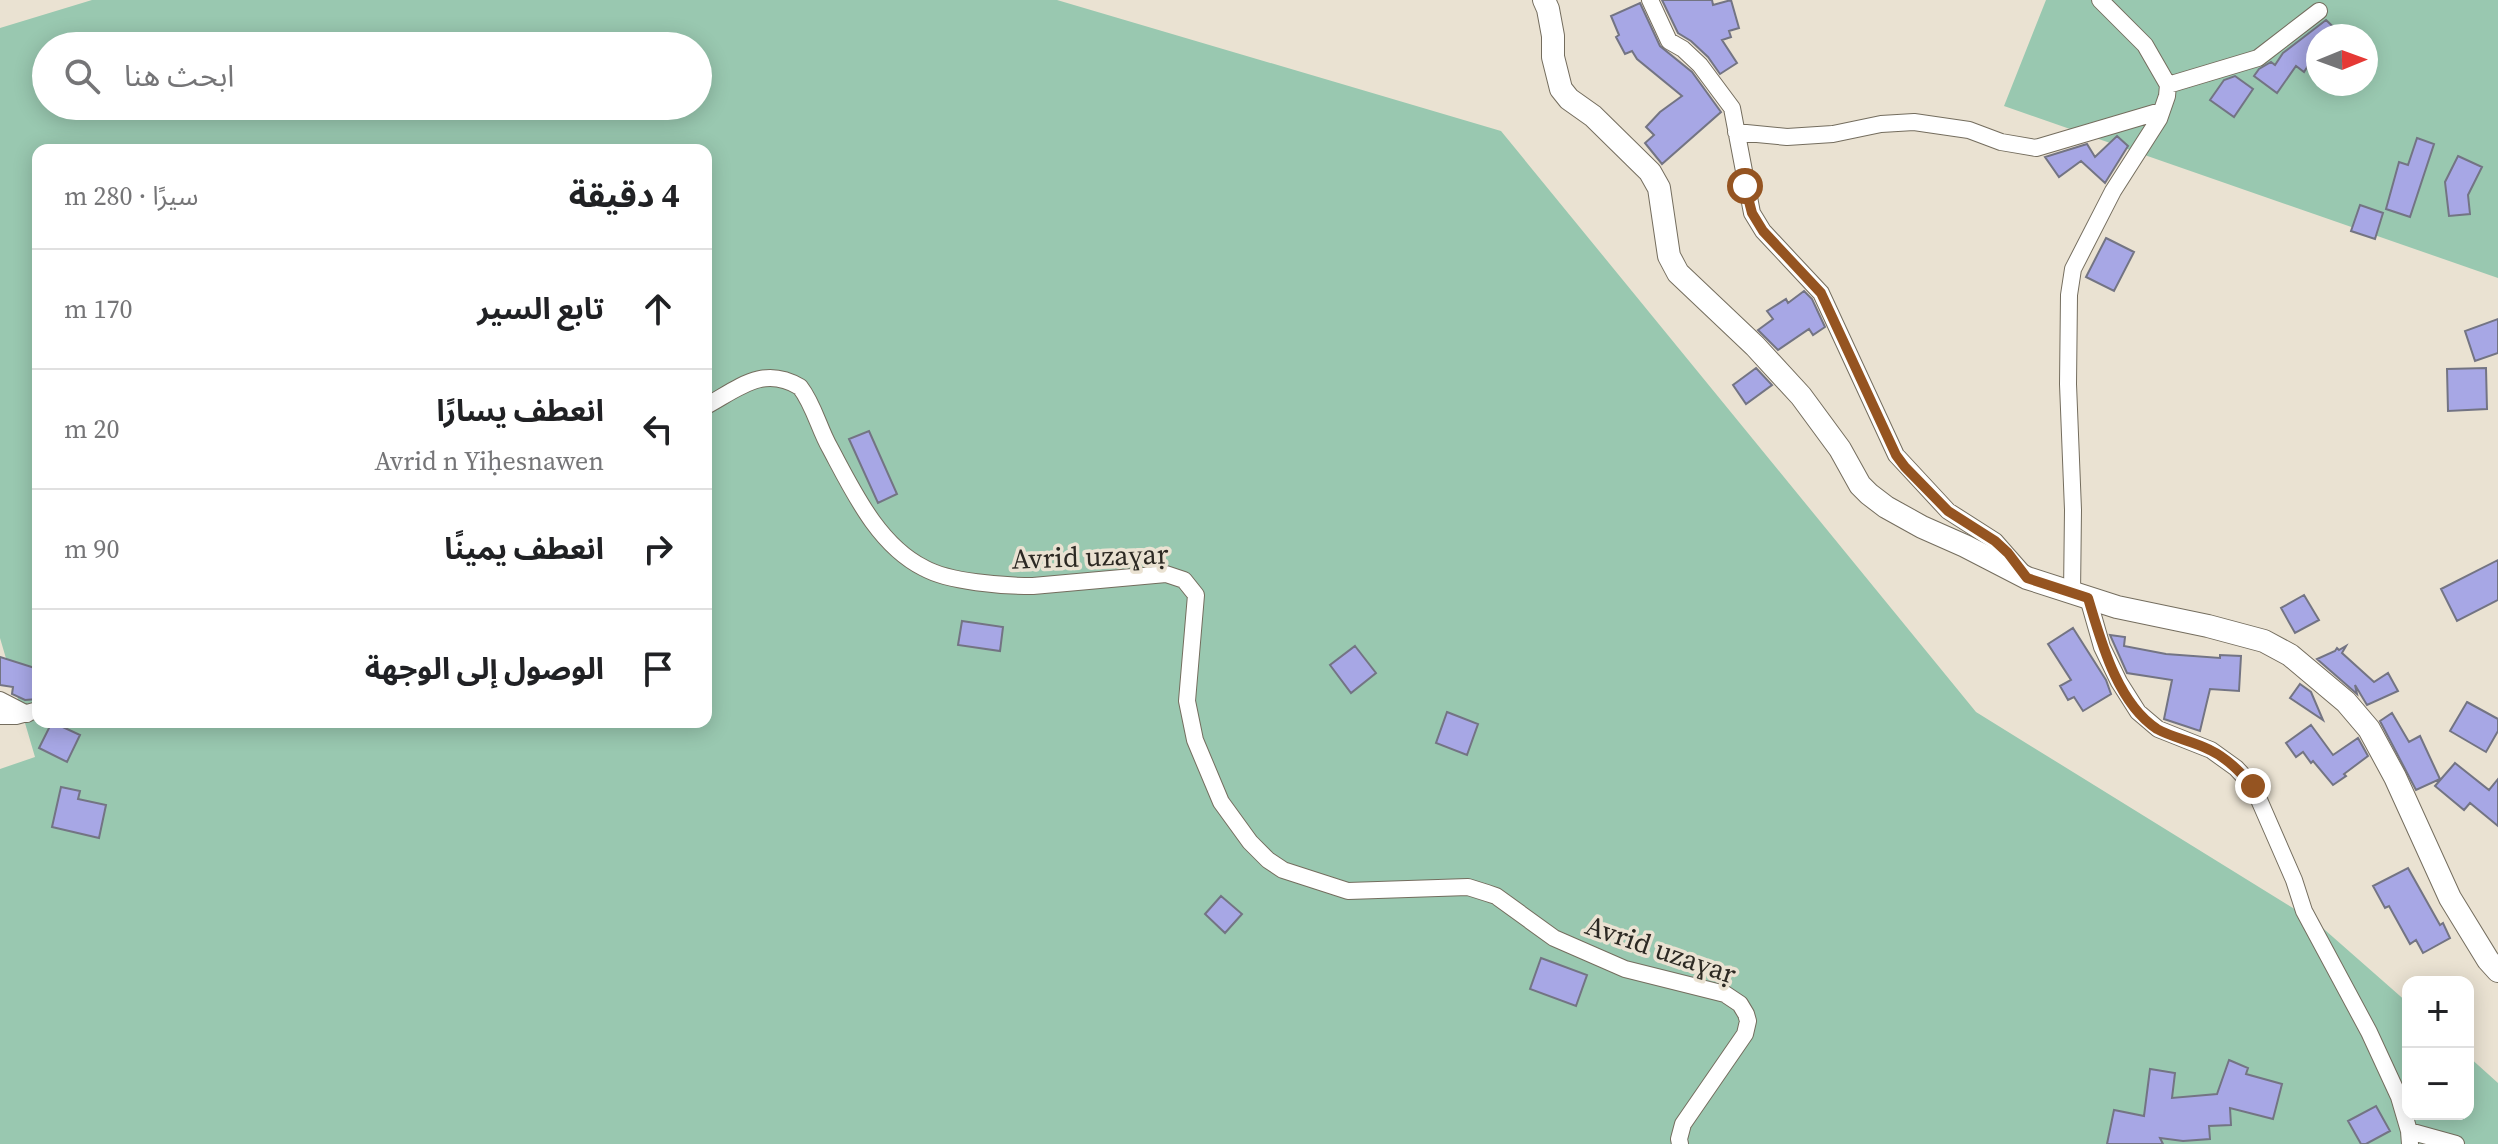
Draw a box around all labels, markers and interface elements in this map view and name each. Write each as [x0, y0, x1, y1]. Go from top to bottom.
north arrow [2306, 24, 2378, 96]
search box [32, 32, 712, 120]
icon: search [60, 54, 104, 98]
text: ابحث هنا [124, 55, 234, 96]
route start [1727, 168, 1763, 204]
text: 4 دقيقة [569, 172, 680, 218]
text: سيرًا · 280 m [64, 178, 198, 214]
icon: ahead [636, 287, 680, 331]
text: تابع السير [477, 288, 604, 329]
text: 170 m [64, 291, 133, 327]
text: انعطف يسارًا [436, 390, 604, 431]
icon: left [636, 407, 680, 451]
text: 20 m [64, 411, 120, 447]
text: Avrid n Yiḥesnawen [374, 443, 604, 479]
icon: right [636, 527, 680, 571]
text: انعطف يمينًا [444, 528, 604, 569]
text: 90 m [64, 531, 120, 567]
street label: Avrid uzaɣaṛ [1011, 534, 1169, 578]
icon: arrive [636, 647, 680, 691]
text: الوصول إلى الوجهة [365, 648, 604, 689]
route end [2235, 768, 2271, 804]
street label: Avrid uzaɣaṛ [1581, 905, 1742, 993]
map controls [2402, 976, 2474, 1120]
button: + [2402, 976, 2474, 1048]
button: − [2402, 1048, 2474, 1120]

